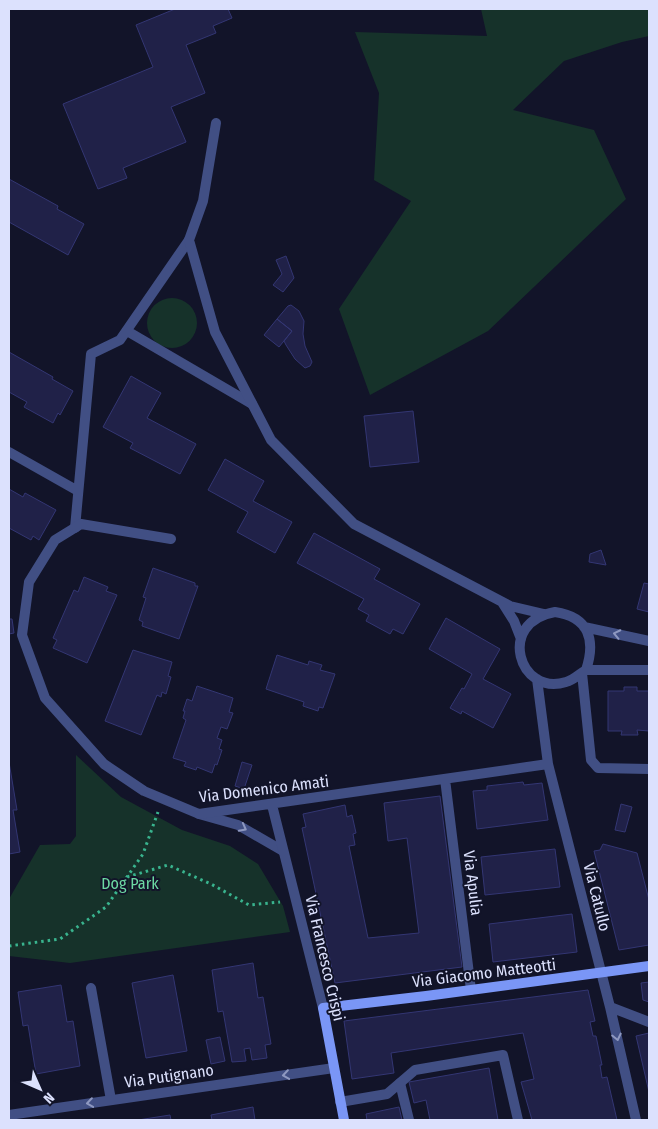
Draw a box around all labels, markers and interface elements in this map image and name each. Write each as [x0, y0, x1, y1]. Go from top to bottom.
one-way arrow [612, 629, 621, 640]
street label: Via Domenico Amati [198, 772, 330, 806]
one-way arrow [238, 822, 247, 832]
street label: Via Apulia [460, 849, 486, 917]
street label: Via Catullo [579, 861, 615, 933]
park label: Dog Park [101, 874, 159, 893]
street label: Via Francesco Crispi [301, 893, 349, 1023]
street label: Via Giacomo Matteotti [411, 955, 557, 991]
one-way arrow [611, 1032, 622, 1041]
street label: Via Putignano [123, 1060, 215, 1092]
north arrow [15, 1064, 65, 1114]
one-way arrow [281, 1069, 290, 1079]
text: N [40, 1089, 58, 1107]
one-way arrow [86, 1097, 94, 1108]

